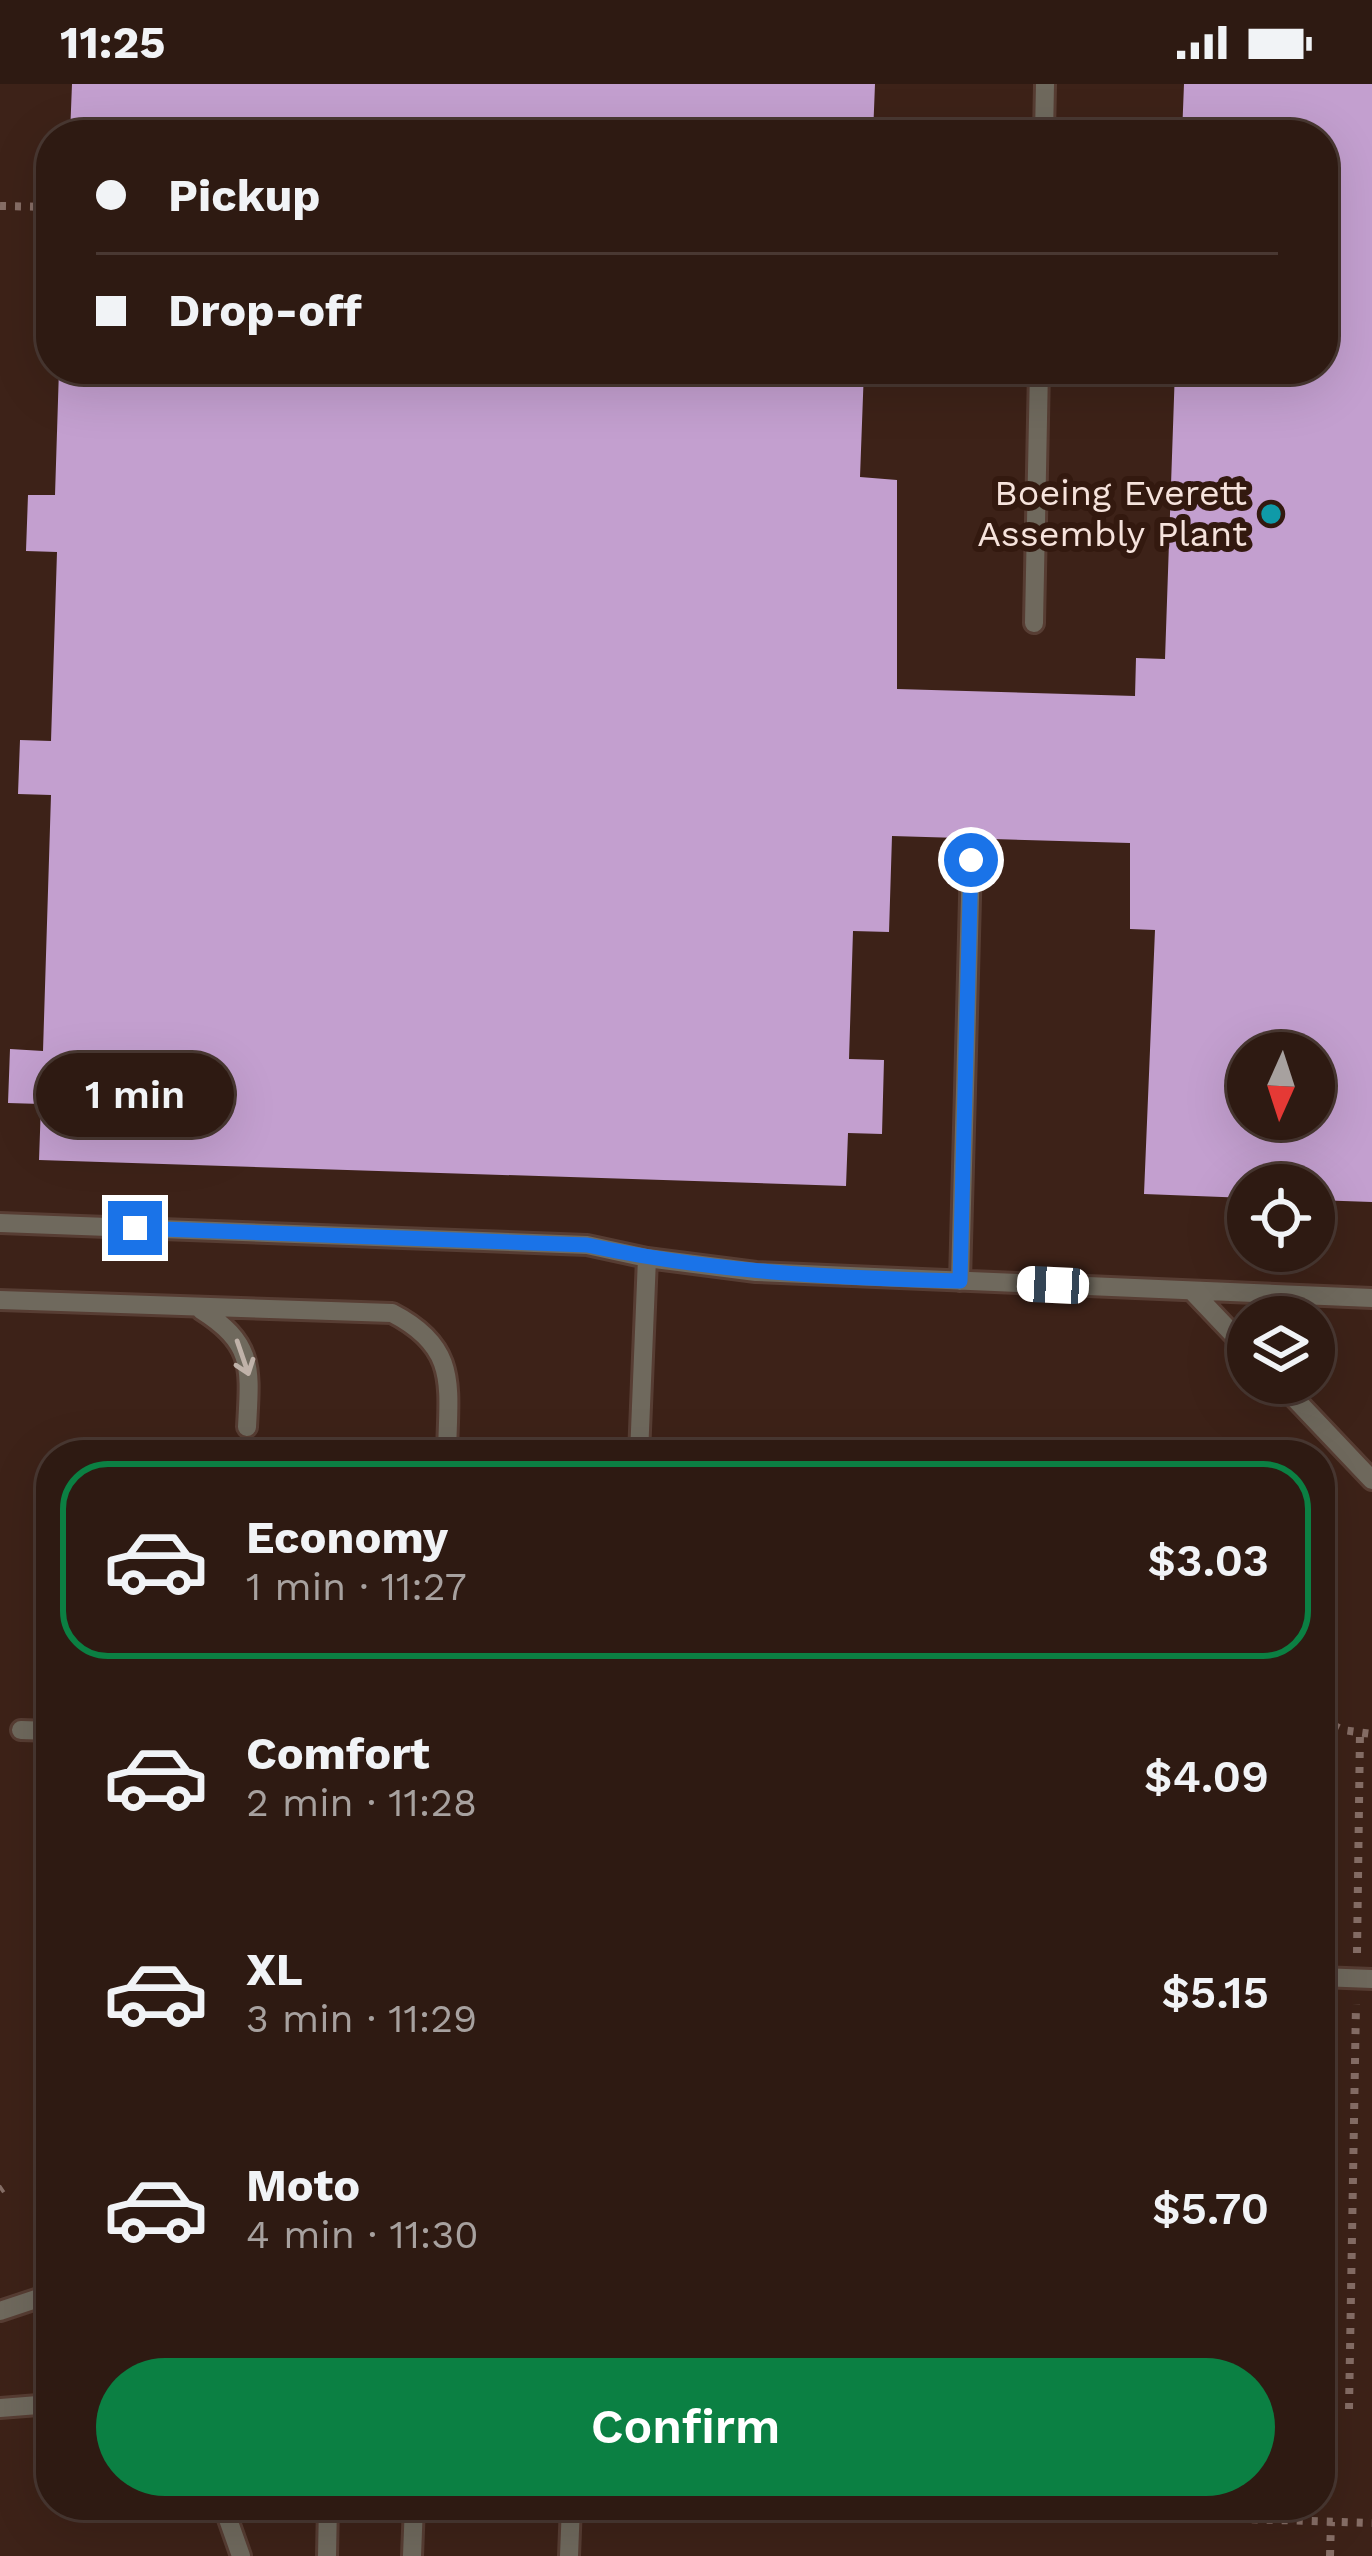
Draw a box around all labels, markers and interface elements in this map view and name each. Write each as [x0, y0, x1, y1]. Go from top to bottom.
text: 11:25 [60, 16, 165, 69]
text: Pickup [168, 169, 320, 222]
text: Drop-off [168, 284, 362, 337]
place label: Boeing Everett Assembly Plant [977, 472, 1247, 555]
marker: Boeing Everett Assembly Plant [1258, 501, 1284, 527]
route start [944, 833, 998, 887]
north arrow [1227, 1032, 1335, 1140]
map controls [1227, 1032, 1335, 1404]
callout: 1 min [36, 1054, 234, 1138]
text: 1 min [85, 1072, 185, 1117]
button: locate [1227, 1164, 1335, 1272]
route end [108, 1201, 162, 1255]
car [1016, 1265, 1090, 1305]
button: layers [1227, 1296, 1335, 1404]
one-way arrow [234, 1338, 255, 1375]
icon: car [102, 1506, 210, 1614]
text: Economy [246, 1511, 448, 1564]
text: $3.03 [1147, 1534, 1269, 1587]
text: 1 min · 11:27 [246, 1564, 467, 1609]
icon: car [102, 1722, 210, 1830]
text: Comfort [246, 1727, 430, 1780]
text: $4.09 [1144, 1750, 1269, 1803]
text: 2 min · 11:28 [246, 1780, 477, 1825]
icon: car [102, 1938, 210, 2046]
text: XL [246, 1943, 303, 1996]
text: $5.15 [1162, 1966, 1269, 2019]
text: 3 min · 11:29 [246, 1996, 477, 2041]
icon: car [102, 2154, 210, 2262]
text: Moto [246, 2159, 360, 2212]
text: $5.70 [1152, 2182, 1269, 2235]
text: 4 min · 11:30 [246, 2212, 478, 2257]
button: Confirm [96, 2358, 1275, 2496]

